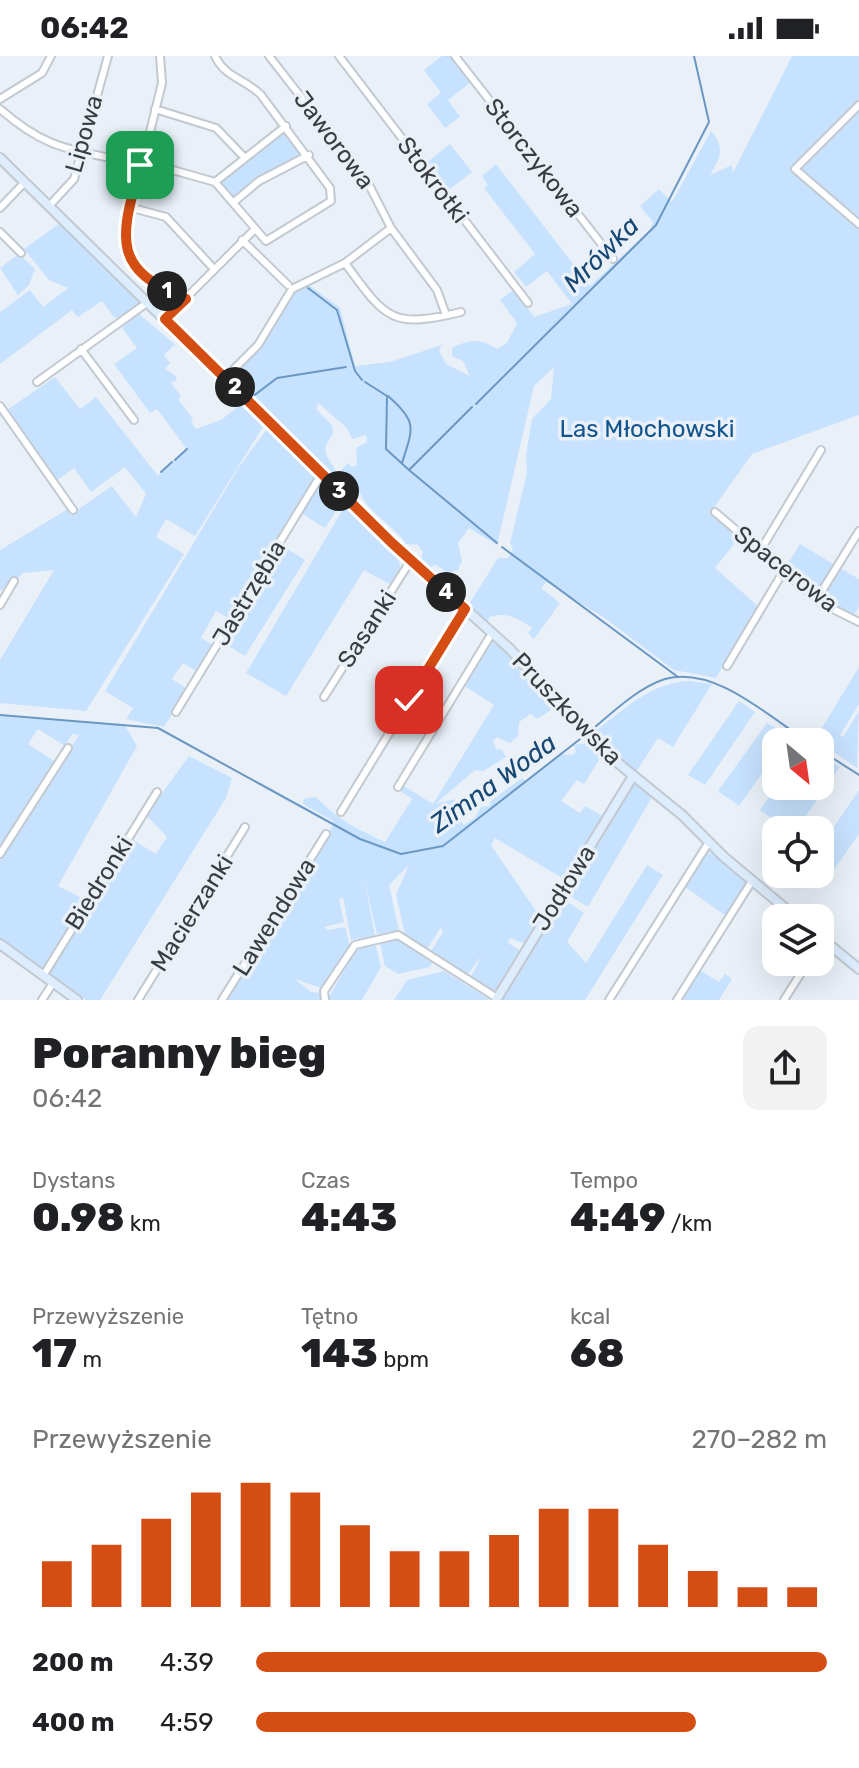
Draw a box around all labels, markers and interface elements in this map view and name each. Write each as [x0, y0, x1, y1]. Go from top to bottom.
text: 06:42 [40, 10, 129, 46]
street label: Jaworowa [288, 85, 380, 195]
street label: Lipowa [60, 92, 108, 176]
street label: Storczykowa [479, 93, 589, 223]
pin [106, 131, 174, 199]
street label: Stokrotki [392, 131, 474, 229]
icon: arrive [118, 143, 162, 187]
water label: Mrówka [557, 210, 646, 299]
pin: 1 [147, 271, 187, 311]
text: 1 [162, 277, 172, 304]
pin: 2 [215, 367, 255, 407]
text: 2 [228, 373, 242, 400]
park label: Las Młochowski [559, 415, 735, 443]
pin: 3 [319, 471, 359, 511]
text: 3 [332, 477, 346, 504]
street label: Spacerowa [729, 520, 843, 618]
street label: Jastrzębia [207, 535, 291, 651]
pin: 4 [426, 572, 466, 612]
text: 4 [438, 578, 454, 605]
street label: Sasanki [332, 585, 402, 673]
street label: Pruszkowska [506, 647, 628, 771]
pin [375, 666, 443, 734]
icon: check [387, 678, 431, 722]
water label: Zimna Woda [423, 727, 562, 840]
north arrow [762, 728, 834, 800]
map controls [762, 728, 834, 976]
button: locate [762, 816, 834, 888]
street label: Biedronki [59, 831, 139, 935]
street label: Jodłowa [527, 840, 601, 936]
street label: Macierzanki [145, 850, 239, 976]
street label: Lawendowa [227, 853, 321, 981]
button: layers [762, 904, 834, 976]
button: share [743, 1026, 827, 1110]
text: Poranny bieg [32, 1027, 326, 1079]
text: 06:42 [32, 1083, 102, 1114]
text: Dystans [32, 1167, 115, 1194]
text: Czas [301, 1167, 350, 1194]
text: Tempo [570, 1167, 638, 1194]
text: 0.98 [32, 1194, 124, 1241]
text: 4:43 [301, 1194, 397, 1241]
text: 4:49 [570, 1194, 665, 1241]
text: km [124, 1210, 161, 1237]
text: /km [665, 1210, 712, 1237]
text: Przewyższenie [32, 1303, 184, 1330]
text: Tętno [301, 1303, 358, 1330]
text: kcal [570, 1303, 610, 1330]
text: 17 [32, 1330, 77, 1377]
text: 143 [301, 1330, 378, 1377]
text: 68 [570, 1330, 625, 1377]
text: m [77, 1346, 102, 1373]
text: bpm [378, 1346, 429, 1373]
text: Przewyższenie [32, 1424, 212, 1455]
text: 270–282 m [691, 1424, 827, 1455]
text: 200 m [32, 1647, 114, 1678]
text: 4:39 [160, 1647, 214, 1678]
text: 400 m [32, 1707, 114, 1738]
text: 4:59 [160, 1707, 214, 1738]

